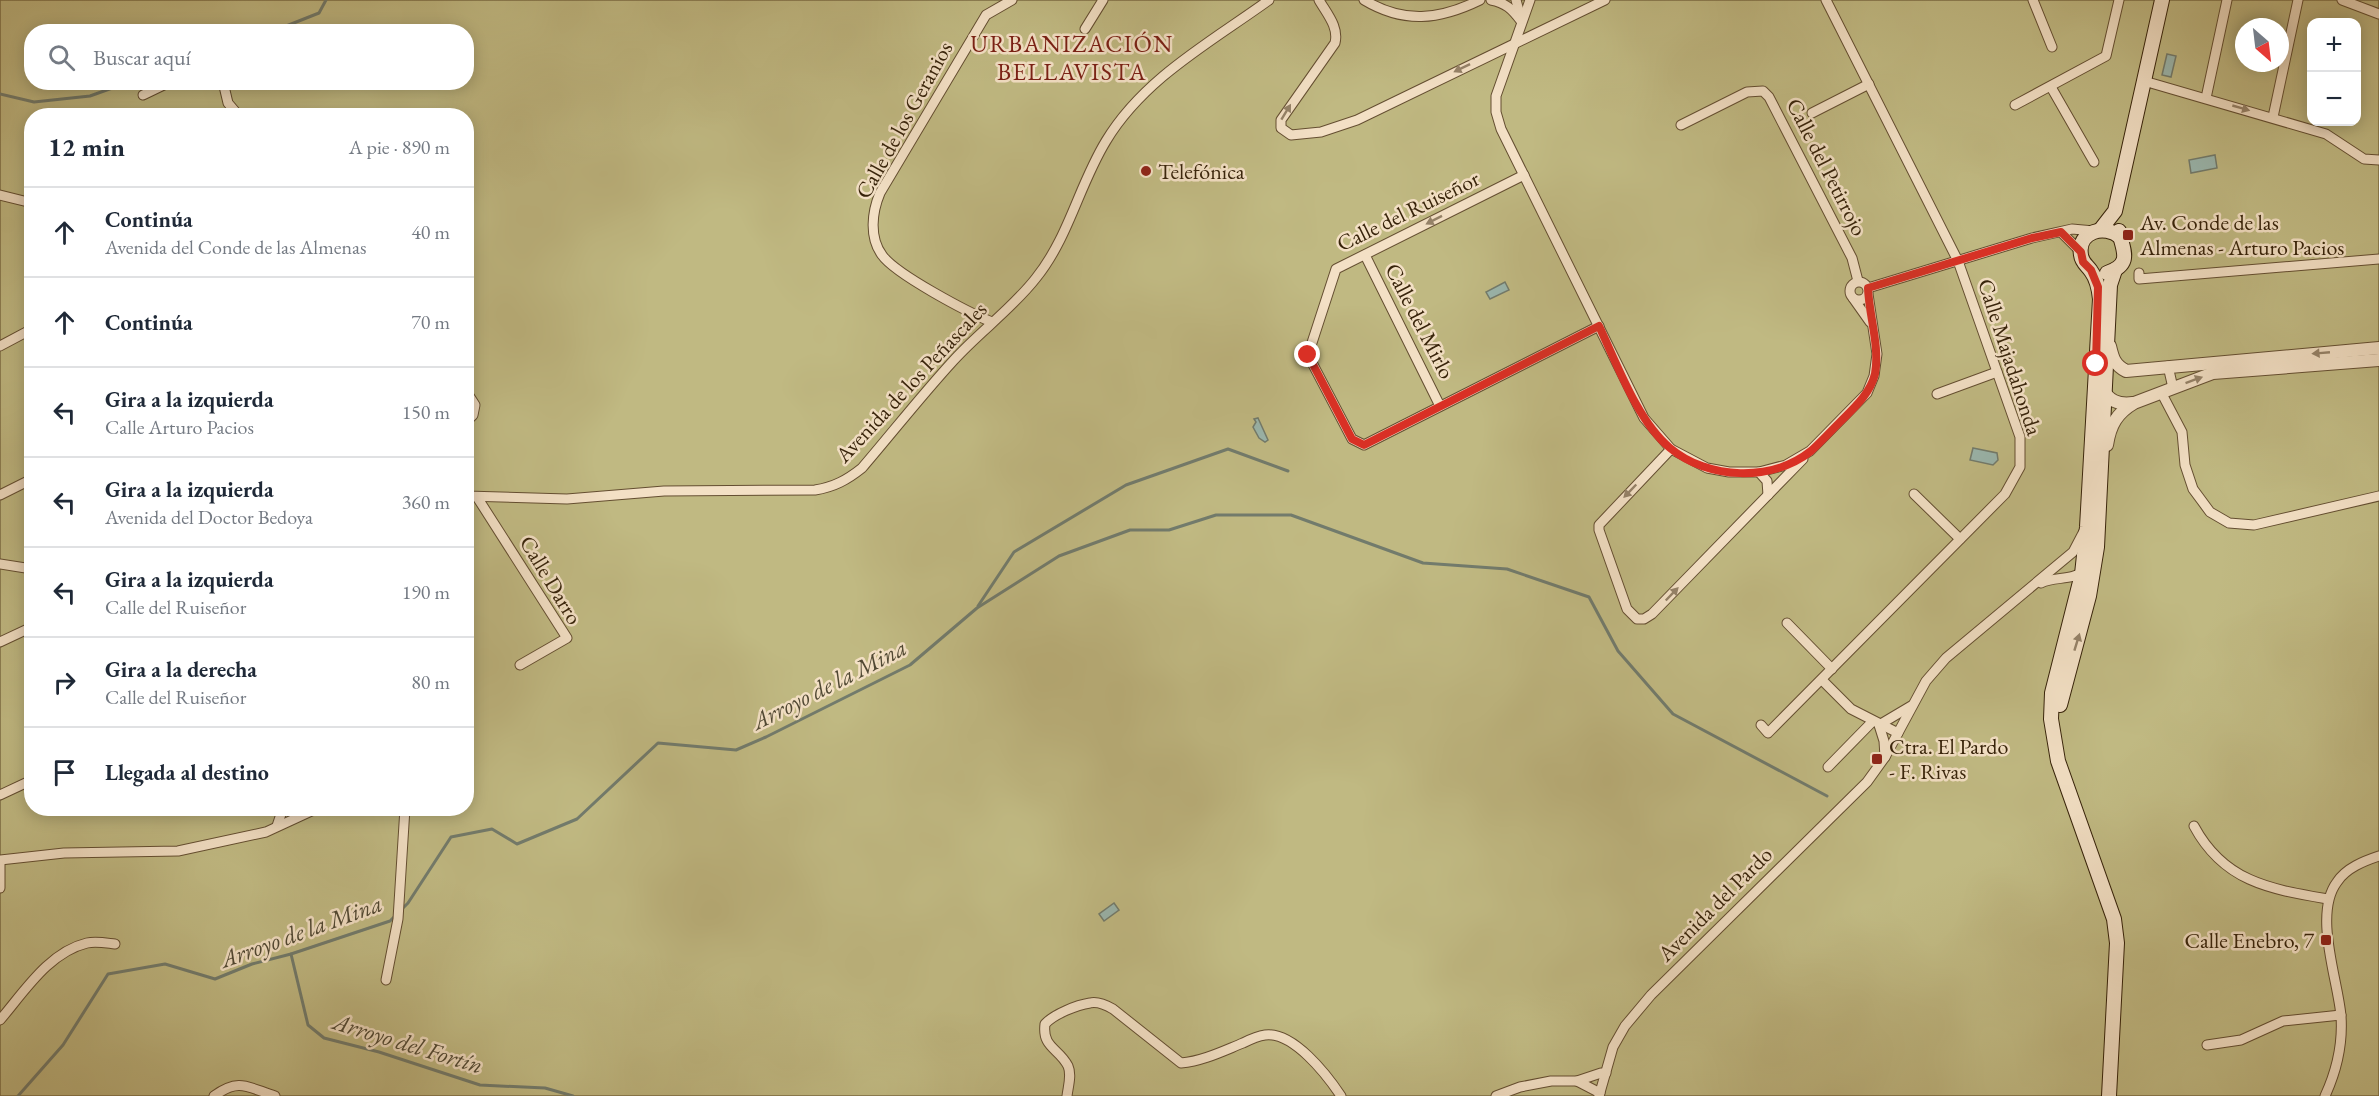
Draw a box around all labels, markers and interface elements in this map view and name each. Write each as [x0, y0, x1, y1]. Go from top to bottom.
north arrow [2235, 18, 2289, 72]
map controls [2307, 18, 2361, 126]
button: + [2307, 18, 2361, 72]
search box [24, 24, 474, 90]
district label: URBANIZACIÓN BELLAVISTA [970, 28, 1174, 87]
street label: Calle de los Geranios [849, 36, 959, 204]
icon: search [45, 41, 78, 74]
text: Buscar aquí [93, 43, 191, 72]
one-way arrow [1454, 63, 1471, 73]
button: − [2307, 72, 2361, 126]
street label: Calle del Petirrojo [1780, 93, 1874, 241]
one-way arrow [1281, 103, 1291, 120]
one-way arrow [2232, 104, 2250, 113]
text: 12 min [48, 130, 125, 164]
text: A pie · 890 m [349, 134, 450, 160]
place label: Telefónica [1158, 157, 1245, 186]
marker: Telefónica [1139, 164, 1153, 178]
street label: Calle del Ruiseñor [1332, 164, 1485, 258]
text: Continúa [105, 205, 193, 234]
place label: Av. Conde de las Almenas - Arturo Pacios [2139, 208, 2344, 262]
icon: ahead [48, 216, 81, 249]
one-way arrow [1425, 216, 1442, 225]
text: 40 m [411, 219, 450, 245]
marker: Av. Conde de las Almenas - Arturo Pacios [2121, 228, 2135, 242]
text: Avenida del Conde de las Almenas [105, 234, 367, 260]
street label: Calle del Mirlo [1378, 258, 1462, 384]
street label: Calle Majadahonda [1971, 275, 2049, 439]
street label: Avenida de los Peñascales [828, 295, 993, 469]
icon: ahead [48, 306, 81, 339]
text: Continúa [105, 308, 193, 337]
text: 70 m [411, 309, 450, 335]
route end [1294, 341, 1320, 367]
one-way arrow [2311, 348, 2330, 358]
route start [2082, 350, 2108, 376]
one-way arrow [2185, 375, 2203, 385]
text: Gira a la izquierda [105, 385, 274, 414]
icon: left [48, 396, 81, 429]
text: 150 m [402, 399, 450, 425]
text: Calle Arturo Pacios [105, 414, 254, 440]
text: Gira a la izquierda [105, 475, 274, 504]
one-way arrow [1623, 483, 1637, 498]
icon: left [48, 486, 81, 519]
text: 360 m [402, 489, 450, 515]
text: Avenida del Doctor Bedoya [105, 504, 313, 530]
street label: Calle Darro [513, 530, 589, 630]
text: Gira a la izquierda [105, 565, 274, 594]
icon: left [48, 576, 81, 609]
text: 190 m [402, 579, 450, 605]
one-way arrow [1664, 587, 1678, 601]
text: Calle del Ruiseñor [105, 594, 246, 620]
water label: Arroyo de la Mina [744, 632, 912, 737]
one-way arrow [2073, 633, 2082, 651]
text: Gira a la derecha [105, 655, 257, 684]
icon: right [48, 666, 81, 699]
text: 80 m [411, 669, 450, 695]
text: Calle del Ruiseñor [105, 684, 246, 710]
place label: Ctra. El Pardo - F. Rivas [1889, 732, 2009, 786]
marker: Ctra. El Pardo - F. Rivas [1870, 752, 1884, 766]
icon: arrive [48, 756, 81, 789]
text: Llegada al destino [105, 758, 269, 787]
street label: Avenida del Pardo [1651, 840, 1779, 968]
water label: Arroyo de la Mina [214, 887, 386, 975]
place label: Calle Enebro, 7 [2184, 926, 2314, 955]
marker: Calle Enebro, 7 [2319, 933, 2333, 947]
water label: Arroyo del Fortín [328, 1005, 486, 1080]

